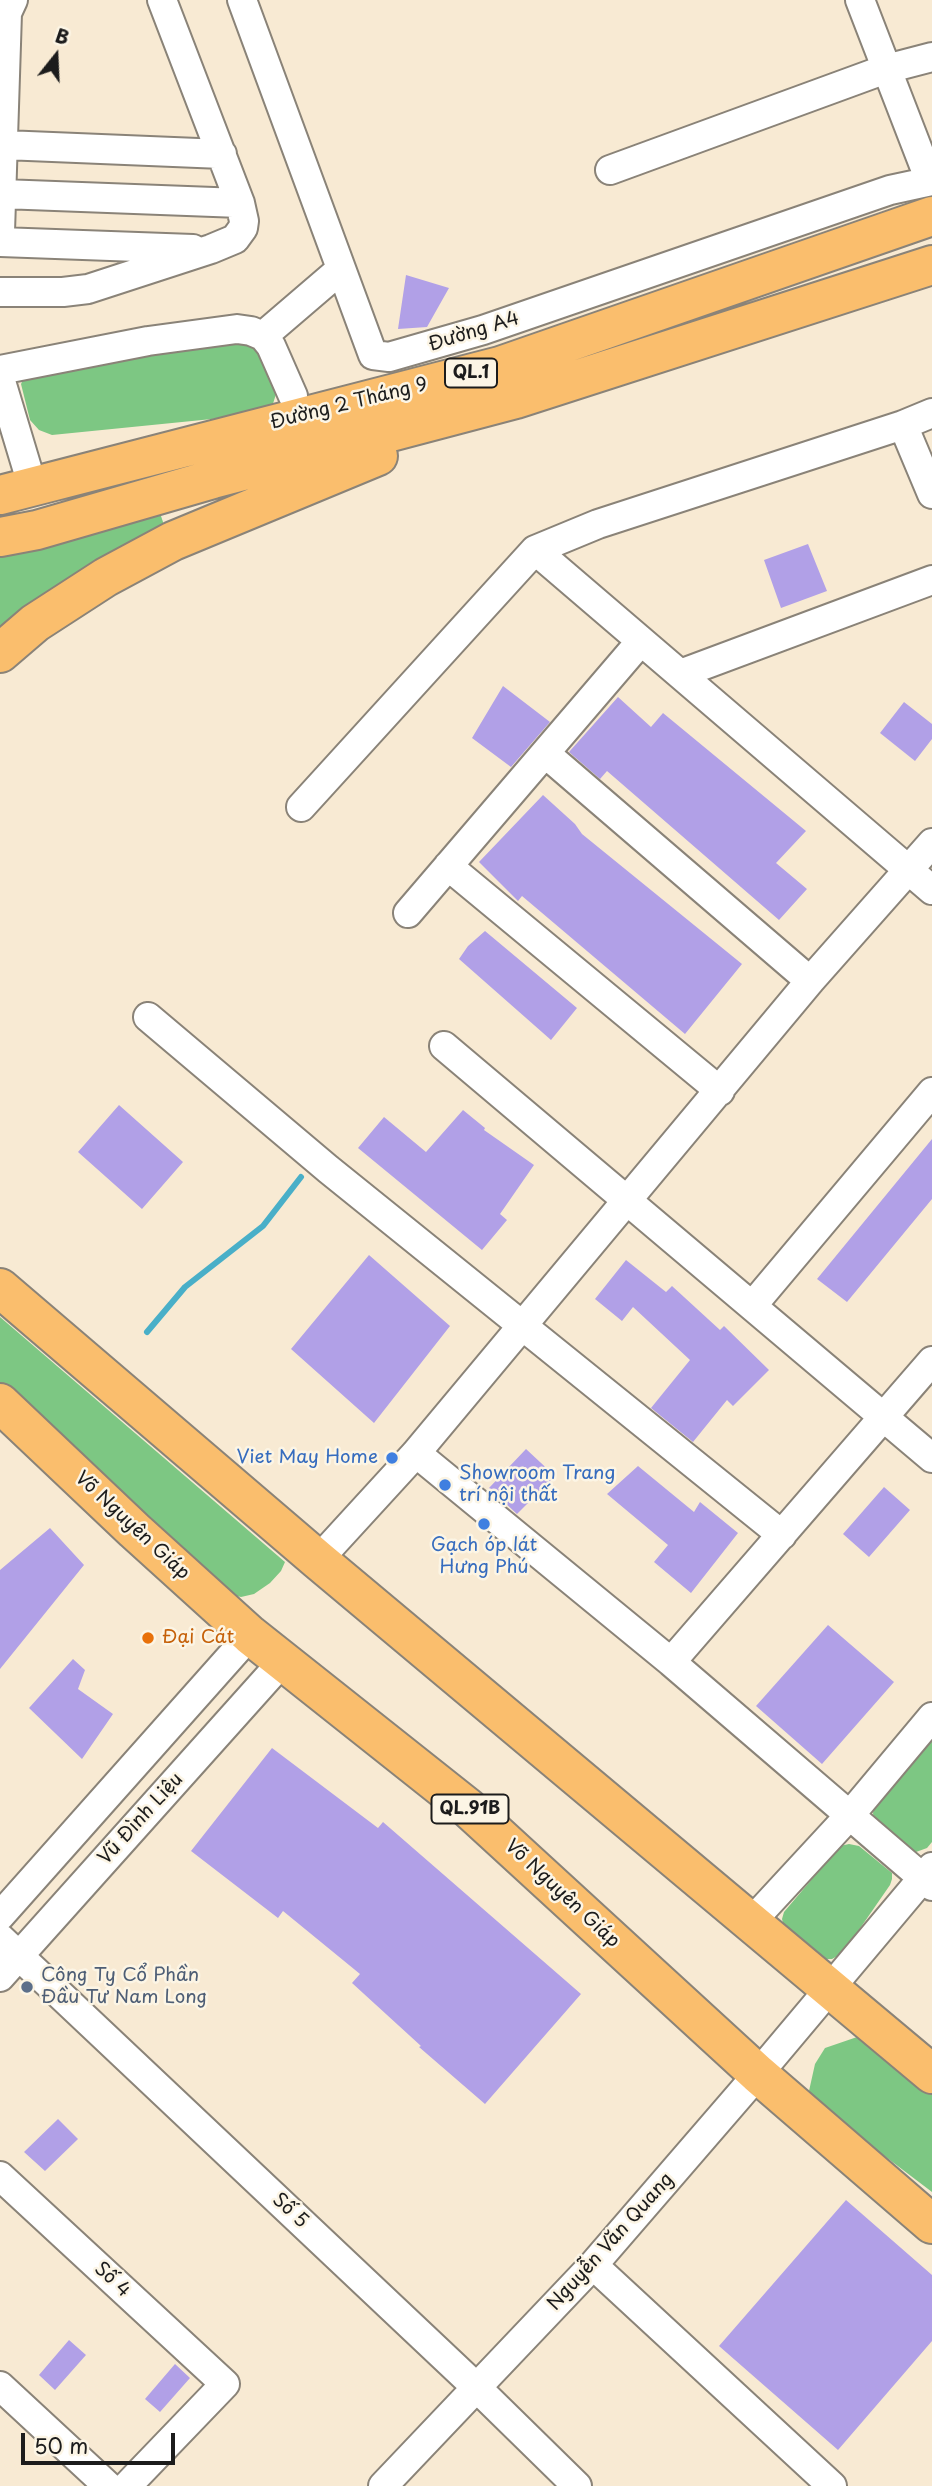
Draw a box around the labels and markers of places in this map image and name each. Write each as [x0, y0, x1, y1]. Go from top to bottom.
place label: Viet May Home [237, 1447, 378, 1469]
marker: Viet May Home [384, 1450, 400, 1466]
place label: Showroom Trang trí nội thất [459, 1463, 615, 1507]
marker: Showroom Trang trí nội thất [437, 1477, 453, 1493]
marker: Gạch óp lát Hưng Phú [476, 1516, 492, 1532]
place label: Gạch óp lát Hưng Phú [431, 1535, 537, 1579]
place label: Đại Cát [162, 1627, 234, 1649]
marker: Đại Cát [140, 1630, 156, 1646]
place label: Công Ty Cổ Phần Đầu Tư Nam Long [41, 1965, 207, 2009]
marker: Công Ty Cổ Phần Đầu Tư Nam Long [19, 1979, 35, 1995]

